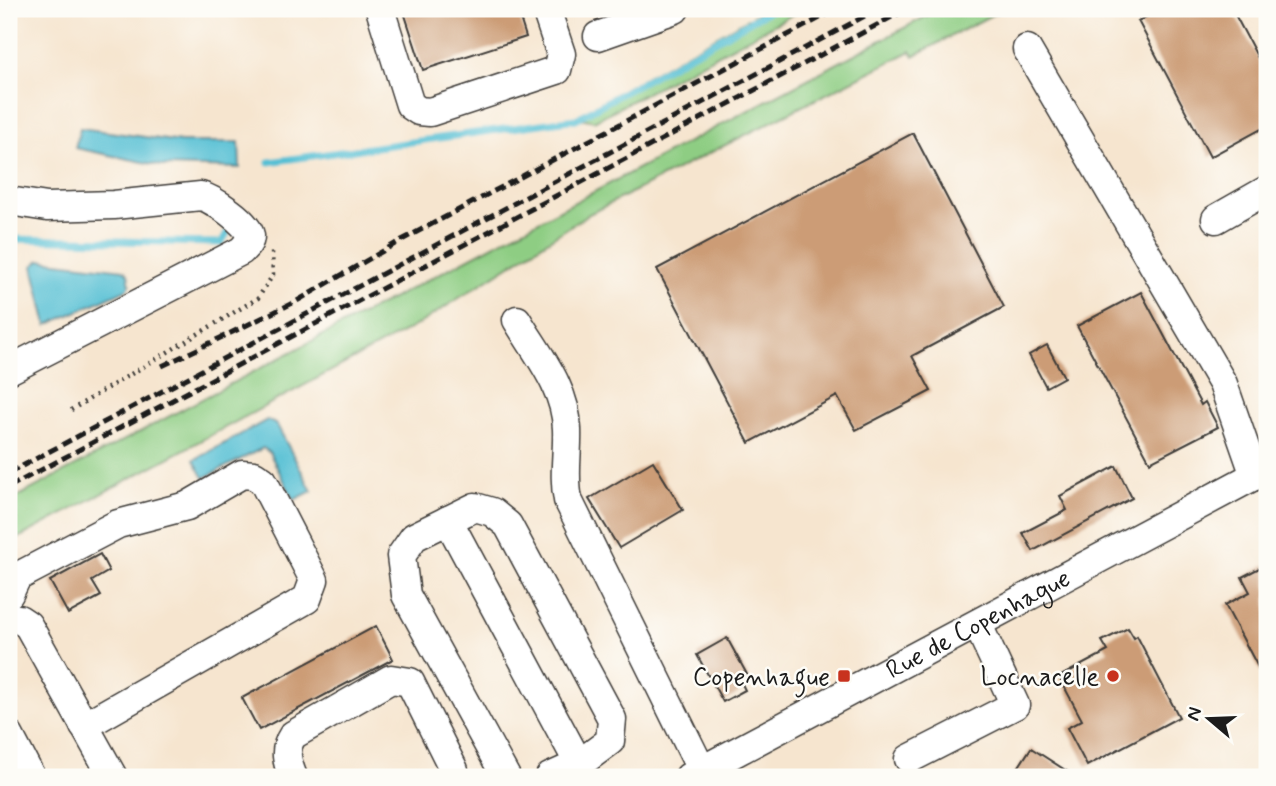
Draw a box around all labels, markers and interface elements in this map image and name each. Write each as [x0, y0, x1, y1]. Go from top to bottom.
street label: Rue de Copenhague [880, 562, 1077, 688]
place label: Copenhague [693, 661, 830, 698]
place label: Locnacelle [980, 661, 1099, 695]
marker: Copenhague [836, 668, 852, 684]
marker: Locnacelle [1105, 668, 1121, 684]
north arrow [1174, 684, 1244, 754]
text: N [1180, 704, 1208, 724]

